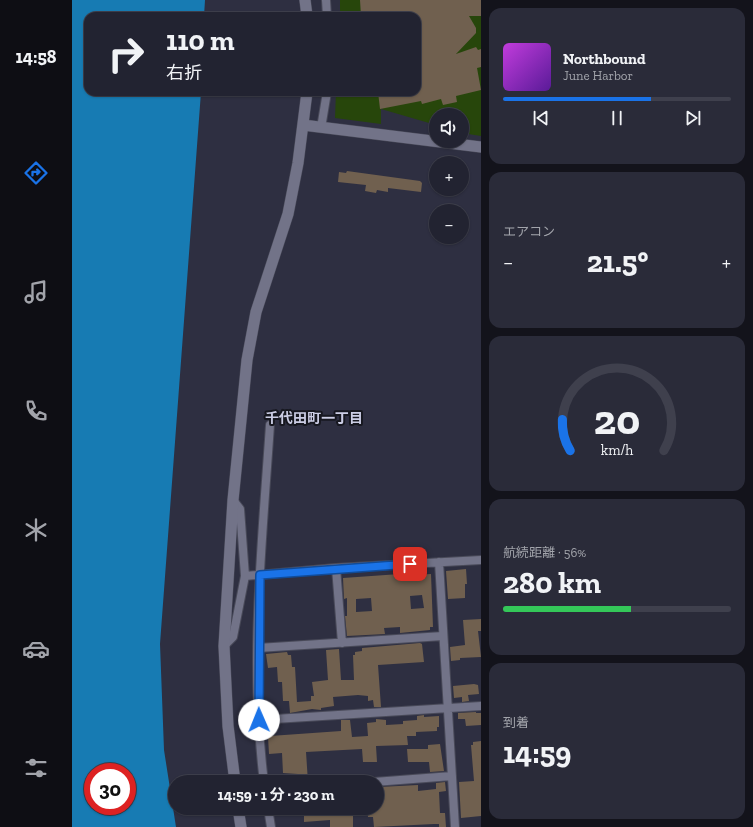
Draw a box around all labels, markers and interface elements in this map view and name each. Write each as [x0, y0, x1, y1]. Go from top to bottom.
text: 110 m [166, 24, 235, 57]
icon: right [100, 28, 152, 80]
text: 14:58 [15, 46, 57, 68]
text: Northbound [563, 50, 646, 68]
text: 右折 [166, 62, 202, 84]
text: June Harbor [563, 68, 633, 83]
icon: previous [530, 107, 552, 129]
icon: pause [606, 107, 628, 129]
icon: next [682, 107, 704, 129]
map controls [429, 108, 469, 244]
button: sound [429, 108, 469, 148]
button: + [429, 156, 469, 196]
icon: directions [22, 159, 50, 187]
button: − [429, 204, 469, 244]
text: エアコン [503, 224, 555, 239]
text: 21.5° [587, 244, 648, 280]
text: − [503, 249, 513, 276]
text: + [722, 249, 731, 276]
icon: music [22, 278, 50, 306]
text: 20 [594, 395, 640, 445]
icon: phone [22, 397, 50, 425]
district label: 千代田町一丁目 [265, 410, 363, 427]
text: km/h [601, 442, 633, 459]
icon: climate [22, 516, 50, 544]
text: 航続距離 · 56% [503, 545, 586, 560]
pin [393, 547, 427, 581]
icon: arrive [399, 553, 421, 575]
text: 280 km [503, 565, 601, 601]
icon: car [22, 635, 50, 663]
position arrow [238, 699, 280, 741]
text: 到着 [503, 715, 529, 730]
text: 14:59 [503, 735, 571, 771]
icon: filters [22, 754, 50, 782]
speed limit sign: 30 [84, 763, 136, 815]
text: 14:59 · 1 分 · 230 m [218, 786, 334, 804]

